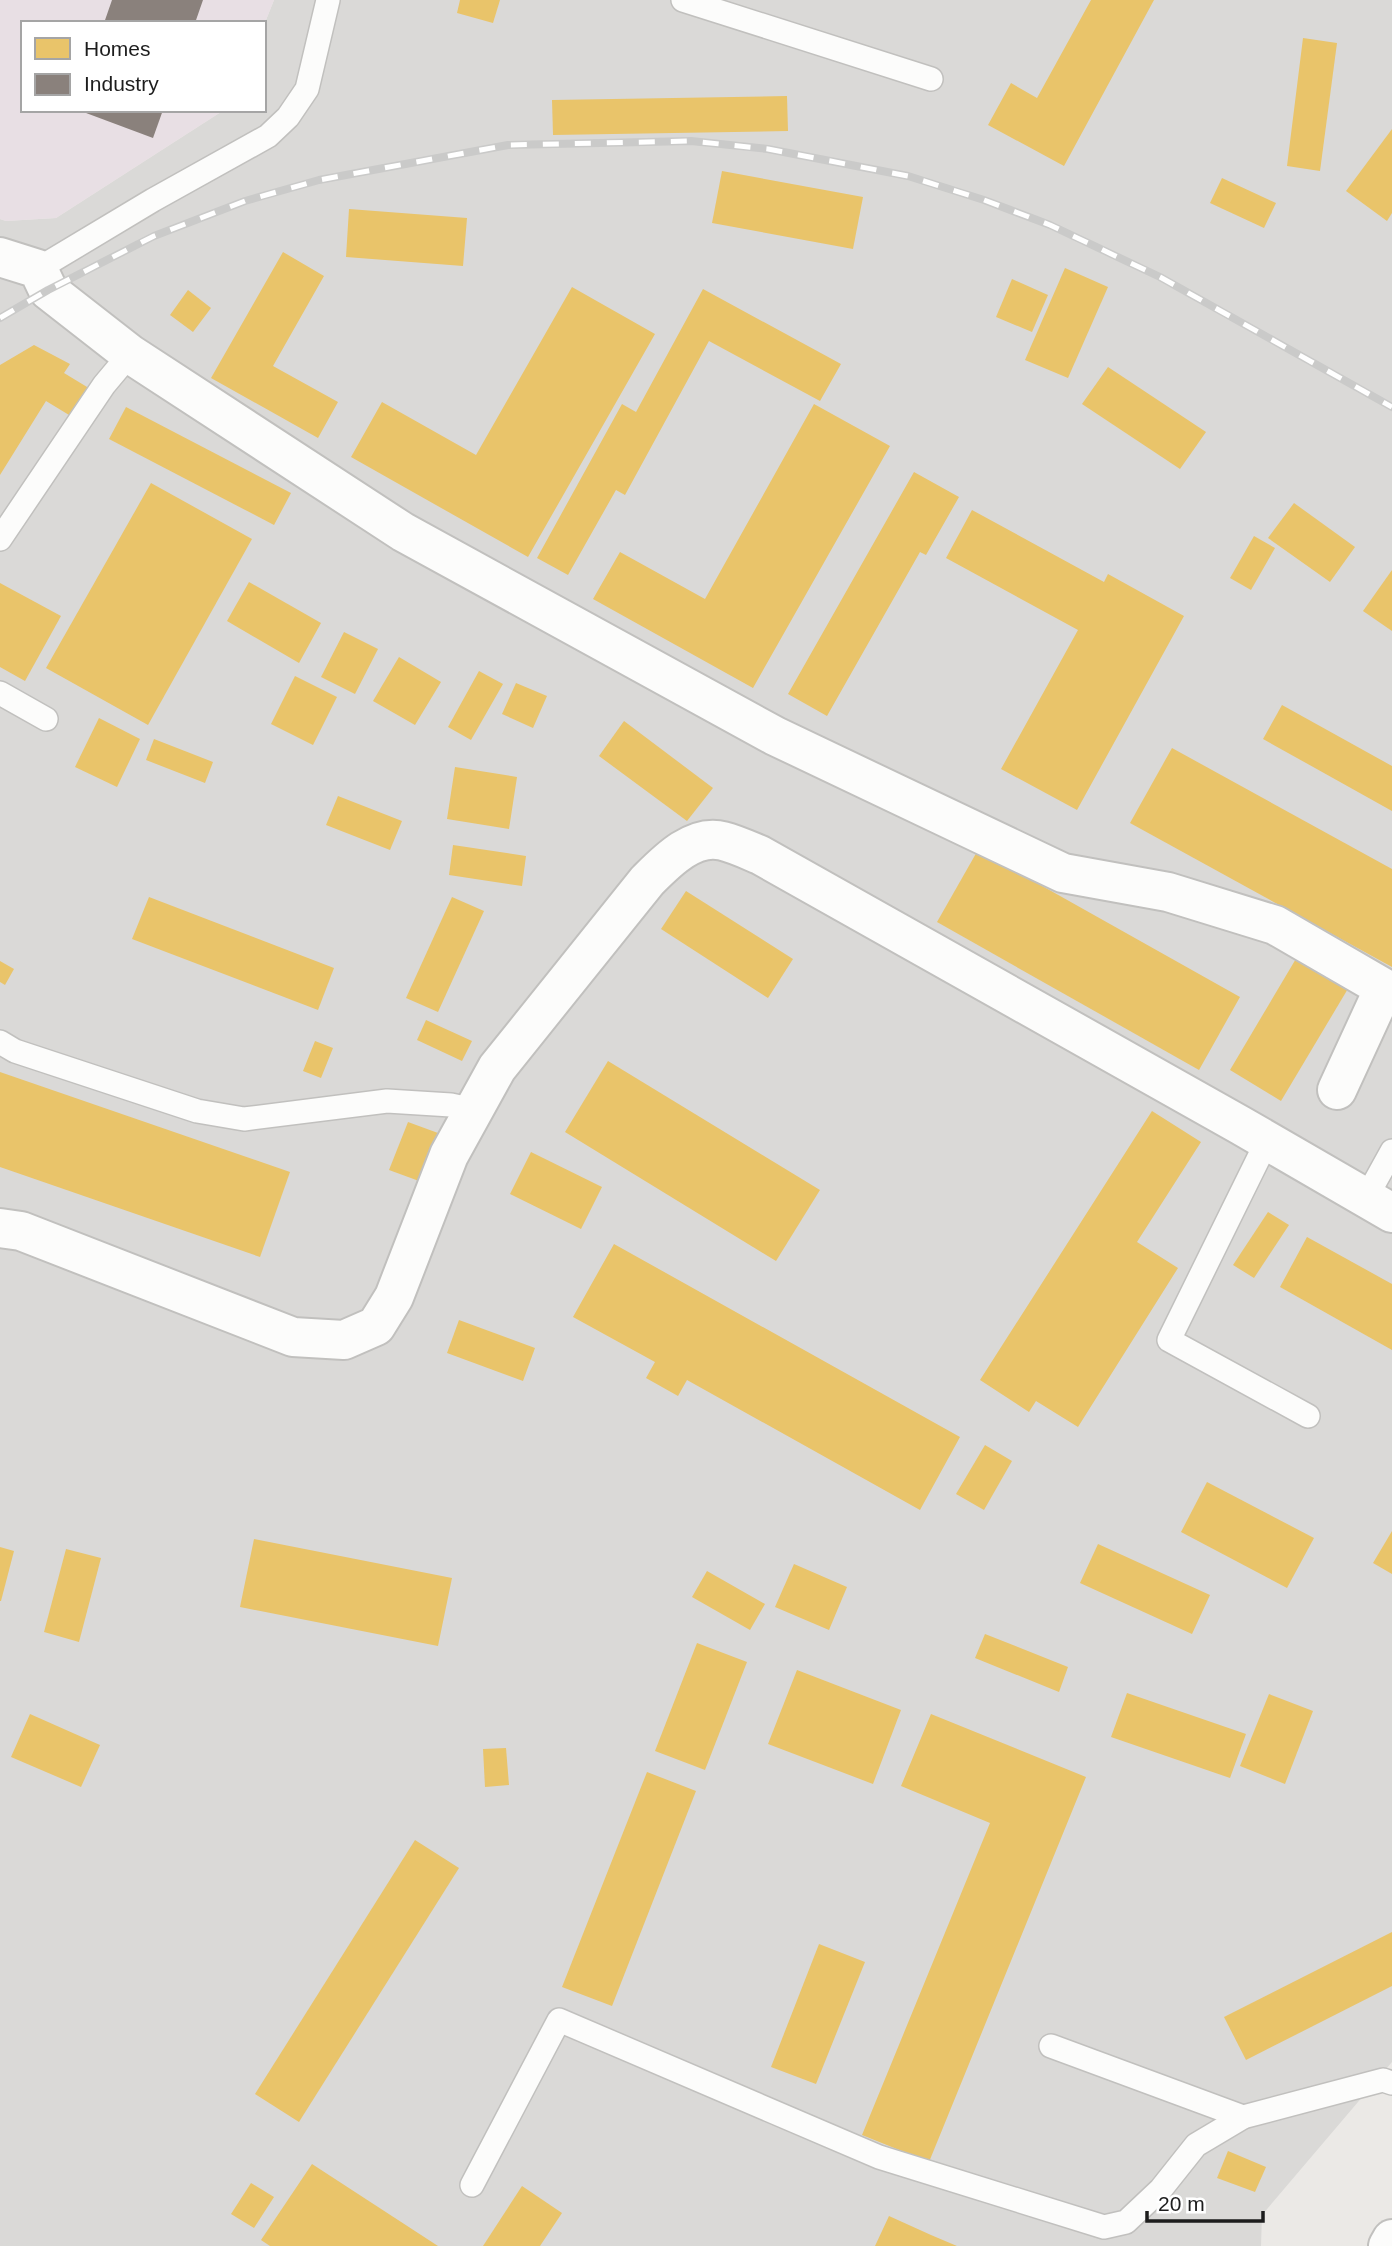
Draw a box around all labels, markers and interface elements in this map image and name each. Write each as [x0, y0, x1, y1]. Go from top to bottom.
legend [21, 21, 266, 112]
text: Homes [84, 37, 151, 60]
text: Industry [84, 72, 159, 95]
scale bar [1147, 2180, 1262, 2224]
text: 20 m [1158, 2192, 1205, 2215]

